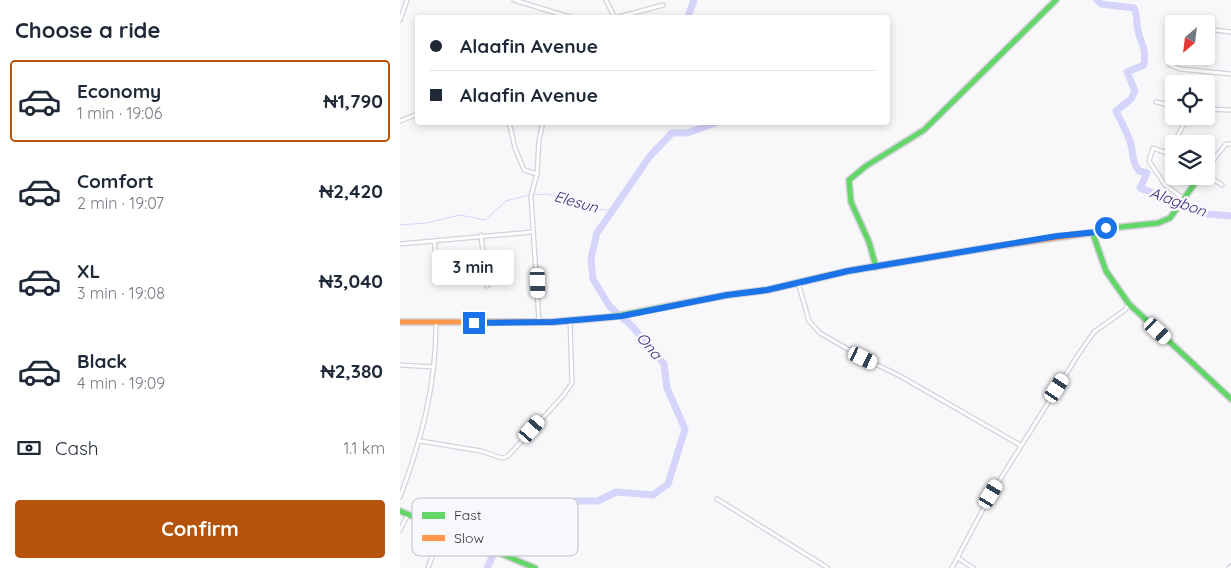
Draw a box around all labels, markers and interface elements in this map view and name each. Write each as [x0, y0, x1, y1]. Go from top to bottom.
north arrow [1165, 15, 1215, 65]
map controls [1165, 15, 1215, 185]
text: Choose a ride [15, 16, 160, 44]
text: Alaafin Avenue [460, 34, 598, 58]
button: locate [1165, 75, 1215, 125]
icon: car [17, 79, 62, 124]
text: Economy [77, 79, 161, 103]
text: Alaafin Avenue [460, 83, 598, 107]
text: ₦1,790 [324, 89, 383, 113]
text: 1 min · 19:06 [77, 103, 162, 123]
button: layers [1165, 135, 1215, 185]
icon: car [17, 169, 62, 214]
text: Comfort [77, 169, 154, 193]
text: ₦2,420 [319, 179, 383, 203]
water label: Alagbon [1147, 183, 1209, 221]
water label: Elesun [552, 186, 600, 217]
text: 2 min · 19:07 [77, 193, 164, 213]
route start [1095, 217, 1117, 239]
callout: 3 min [433, 250, 515, 286]
text: 3 min [452, 257, 494, 277]
icon: car [17, 259, 62, 304]
text: XL [77, 259, 100, 283]
car [529, 268, 546, 298]
text: ₦3,040 [319, 269, 383, 293]
text: 3 min · 19:08 [77, 283, 165, 303]
route end [463, 312, 485, 334]
car [1141, 315, 1174, 347]
water label: Ona [633, 328, 667, 364]
car [846, 345, 879, 371]
icon: car [17, 349, 62, 394]
text: Black [77, 349, 127, 373]
text: ₦2,380 [321, 359, 383, 383]
car [1042, 371, 1071, 405]
text: 4 min · 19:09 [77, 373, 165, 393]
car [516, 413, 547, 445]
icon: cash [15, 434, 43, 462]
text: Cash [55, 436, 99, 460]
text: 1.1 km [343, 438, 385, 458]
car [976, 477, 1005, 511]
legend [412, 498, 578, 556]
button: Confirm [15, 500, 385, 558]
text: Fast [454, 506, 482, 524]
text: Slow [454, 529, 484, 547]

